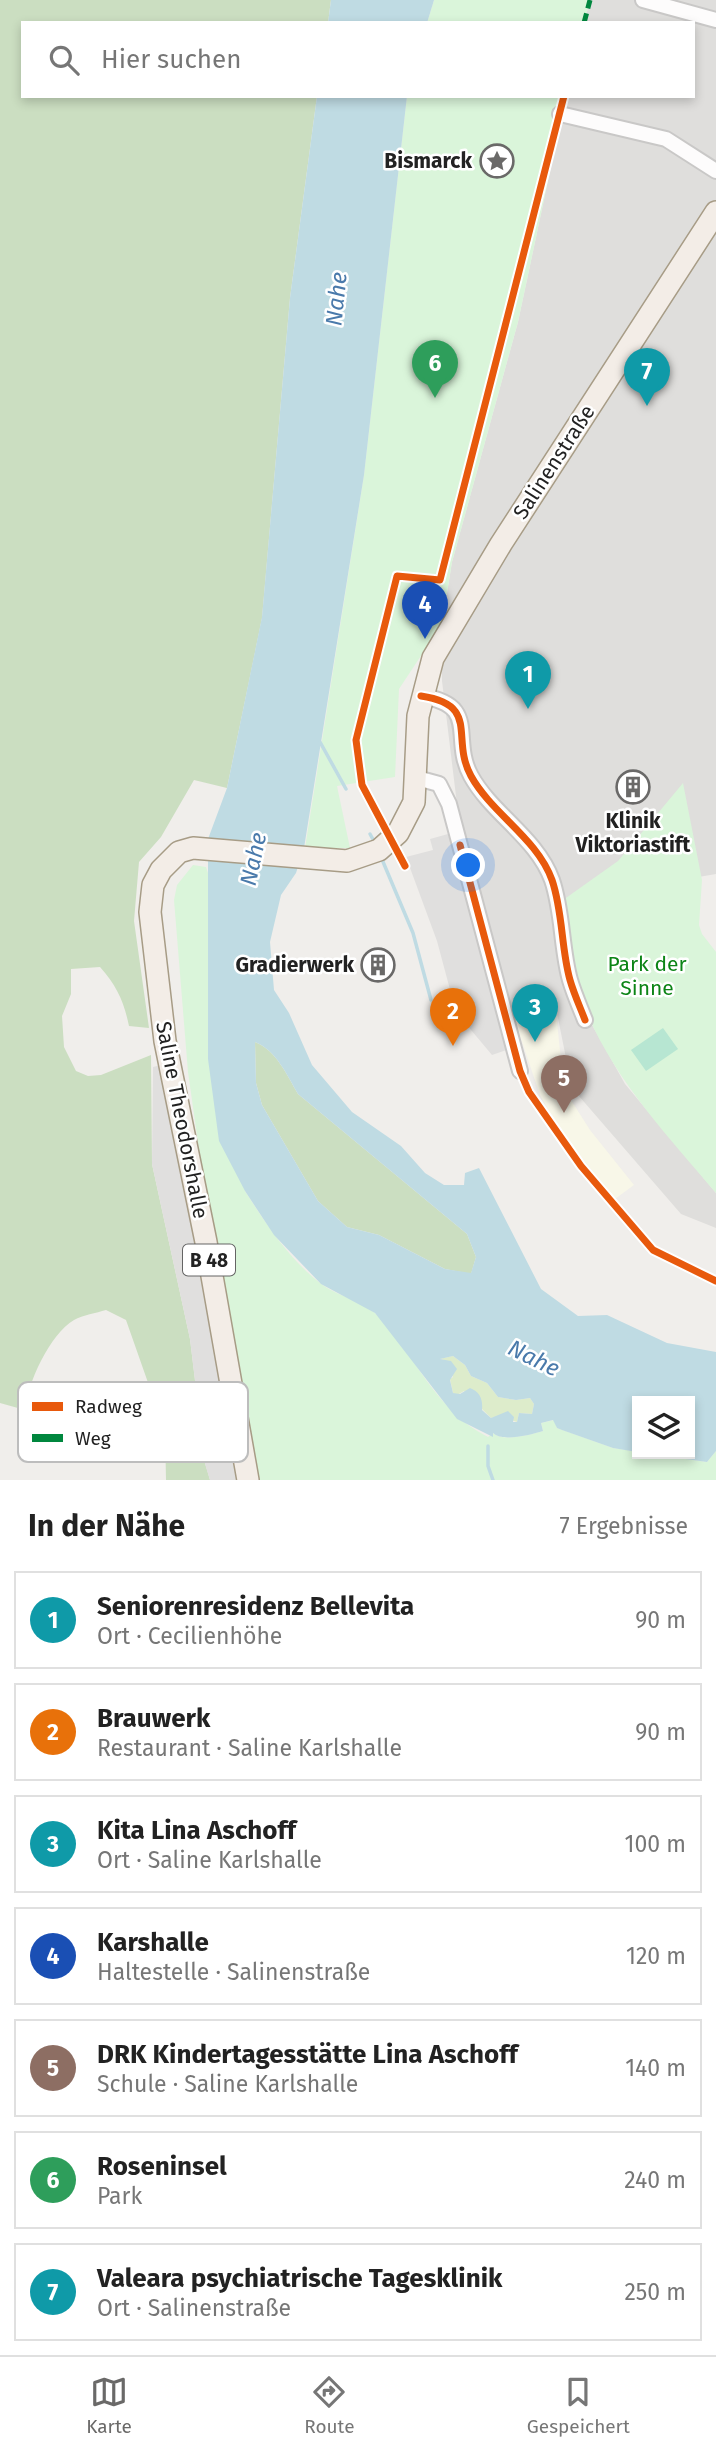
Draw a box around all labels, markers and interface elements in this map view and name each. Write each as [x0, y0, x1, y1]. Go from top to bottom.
search box [21, 21, 695, 98]
icon: search [45, 41, 83, 79]
text: Hier suchen [101, 44, 241, 75]
place icon: Bismarck [478, 142, 516, 180]
place label: Bismarck [384, 148, 472, 174]
water label: Nahe [319, 271, 353, 327]
pin: 6 [412, 340, 458, 398]
pin: 7 [624, 348, 670, 406]
street label: Salinenstraße [507, 400, 601, 524]
pin: 4 [402, 581, 448, 639]
pin: 1 [505, 651, 551, 709]
building icon: Klinik Viktoriastift [614, 768, 652, 806]
place label: Klinik Viktoriastift [575, 808, 691, 858]
water label: Nahe [234, 830, 272, 888]
your location [451, 848, 485, 882]
building icon: Gradierwerk [359, 946, 397, 984]
park label: Park der Sinne [607, 951, 687, 1001]
place label: Gradierwerk [235, 952, 354, 978]
pin: 3 [512, 984, 558, 1042]
pin: 2 [430, 988, 476, 1046]
street label: Saline Theodorshalle [150, 1019, 214, 1221]
pin: 5 [541, 1055, 587, 1113]
road number: B 48 [183, 1244, 235, 1276]
water label: Nahe [504, 1334, 564, 1382]
legend [18, 1382, 248, 1462]
text: Radweg [75, 1395, 142, 1418]
map controls [632, 1396, 695, 1459]
button: layers [632, 1396, 695, 1459]
text: Weg [75, 1427, 111, 1450]
text: In der Nähe [28, 1508, 185, 1544]
text: 7 Ergebnisse [560, 1512, 688, 1540]
text: Seniorenresidenz Bellevita [97, 1591, 414, 1622]
text: 1 [48, 1606, 58, 1634]
text: 90 m [635, 1606, 686, 1634]
text: Ort · Cecilienhöhe [97, 1622, 282, 1650]
text: Brauwerk [97, 1703, 210, 1734]
text: 2 [47, 1718, 59, 1746]
text: 90 m [635, 1718, 686, 1746]
text: Restaurant · Saline Karlshalle [97, 1734, 402, 1762]
text: Kita Lina Aschoff [97, 1815, 296, 1846]
text: 3 [47, 1830, 59, 1858]
text: 100 m [625, 1830, 686, 1858]
text: Ort · Saline Karlshalle [97, 1846, 322, 1874]
text: Karshalle [97, 1927, 209, 1958]
text: 4 [47, 1942, 60, 1970]
text: 120 m [626, 1942, 686, 1970]
text: Haltestelle · Salinenstraße [97, 1958, 370, 1986]
text: DRK Kindertagesstätte Lina Aschoff [97, 2039, 518, 2070]
text: 5 [47, 2054, 59, 2082]
text: 140 m [625, 2054, 686, 2082]
text: Schule · Saline Karlshalle [97, 2070, 358, 2098]
text: Roseninsel [97, 2151, 227, 2182]
text: 6 [47, 2166, 59, 2194]
text: 240 m [624, 2166, 686, 2194]
text: Park [97, 2182, 142, 2210]
text: Valeara psychiatrische Tagesklinik [97, 2263, 502, 2294]
text: 7 [48, 2278, 58, 2306]
text: 250 m [624, 2278, 686, 2306]
text: Ort · Salinenstraße [97, 2294, 291, 2322]
tab: Karte [86, 2373, 132, 2438]
tab: Route [304, 2373, 354, 2438]
tab: Gespeichert [527, 2373, 630, 2438]

